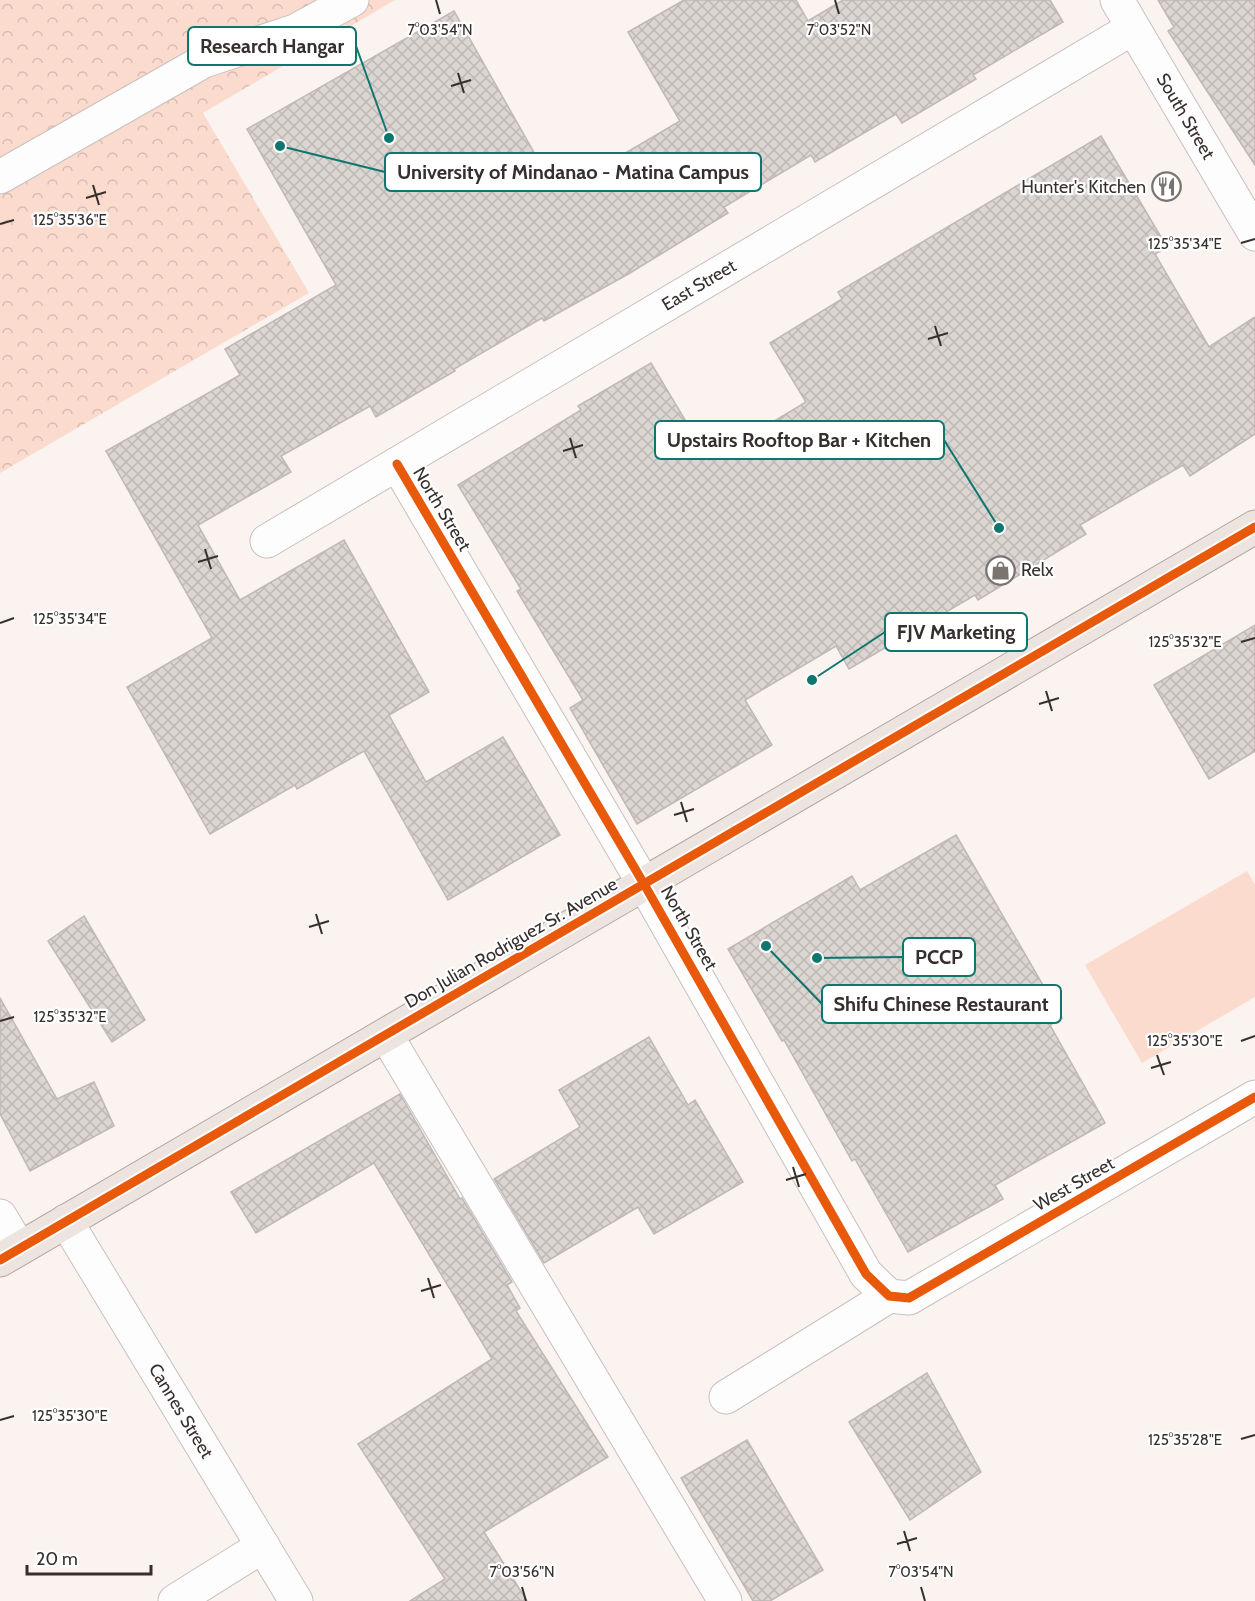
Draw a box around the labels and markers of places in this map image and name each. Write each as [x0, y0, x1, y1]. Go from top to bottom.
callout: Research Hangar [188, 27, 356, 65]
callout: University of Mindanao - Matina Campus [385, 153, 761, 191]
restaurant icon: Hunter's Kitchen [1151, 171, 1183, 203]
place label: Hunter's Kitchen [1021, 176, 1146, 198]
callout: Upstairs Rooftop Bar + Kitchen [655, 421, 944, 459]
shop icon: Relx [984, 554, 1016, 586]
place label: Relx [1021, 559, 1054, 581]
callout: FJV Marketing [885, 613, 1027, 651]
callout: PCCP [903, 938, 975, 976]
callout: Shifu Chinese Restaurant [822, 985, 1061, 1023]

